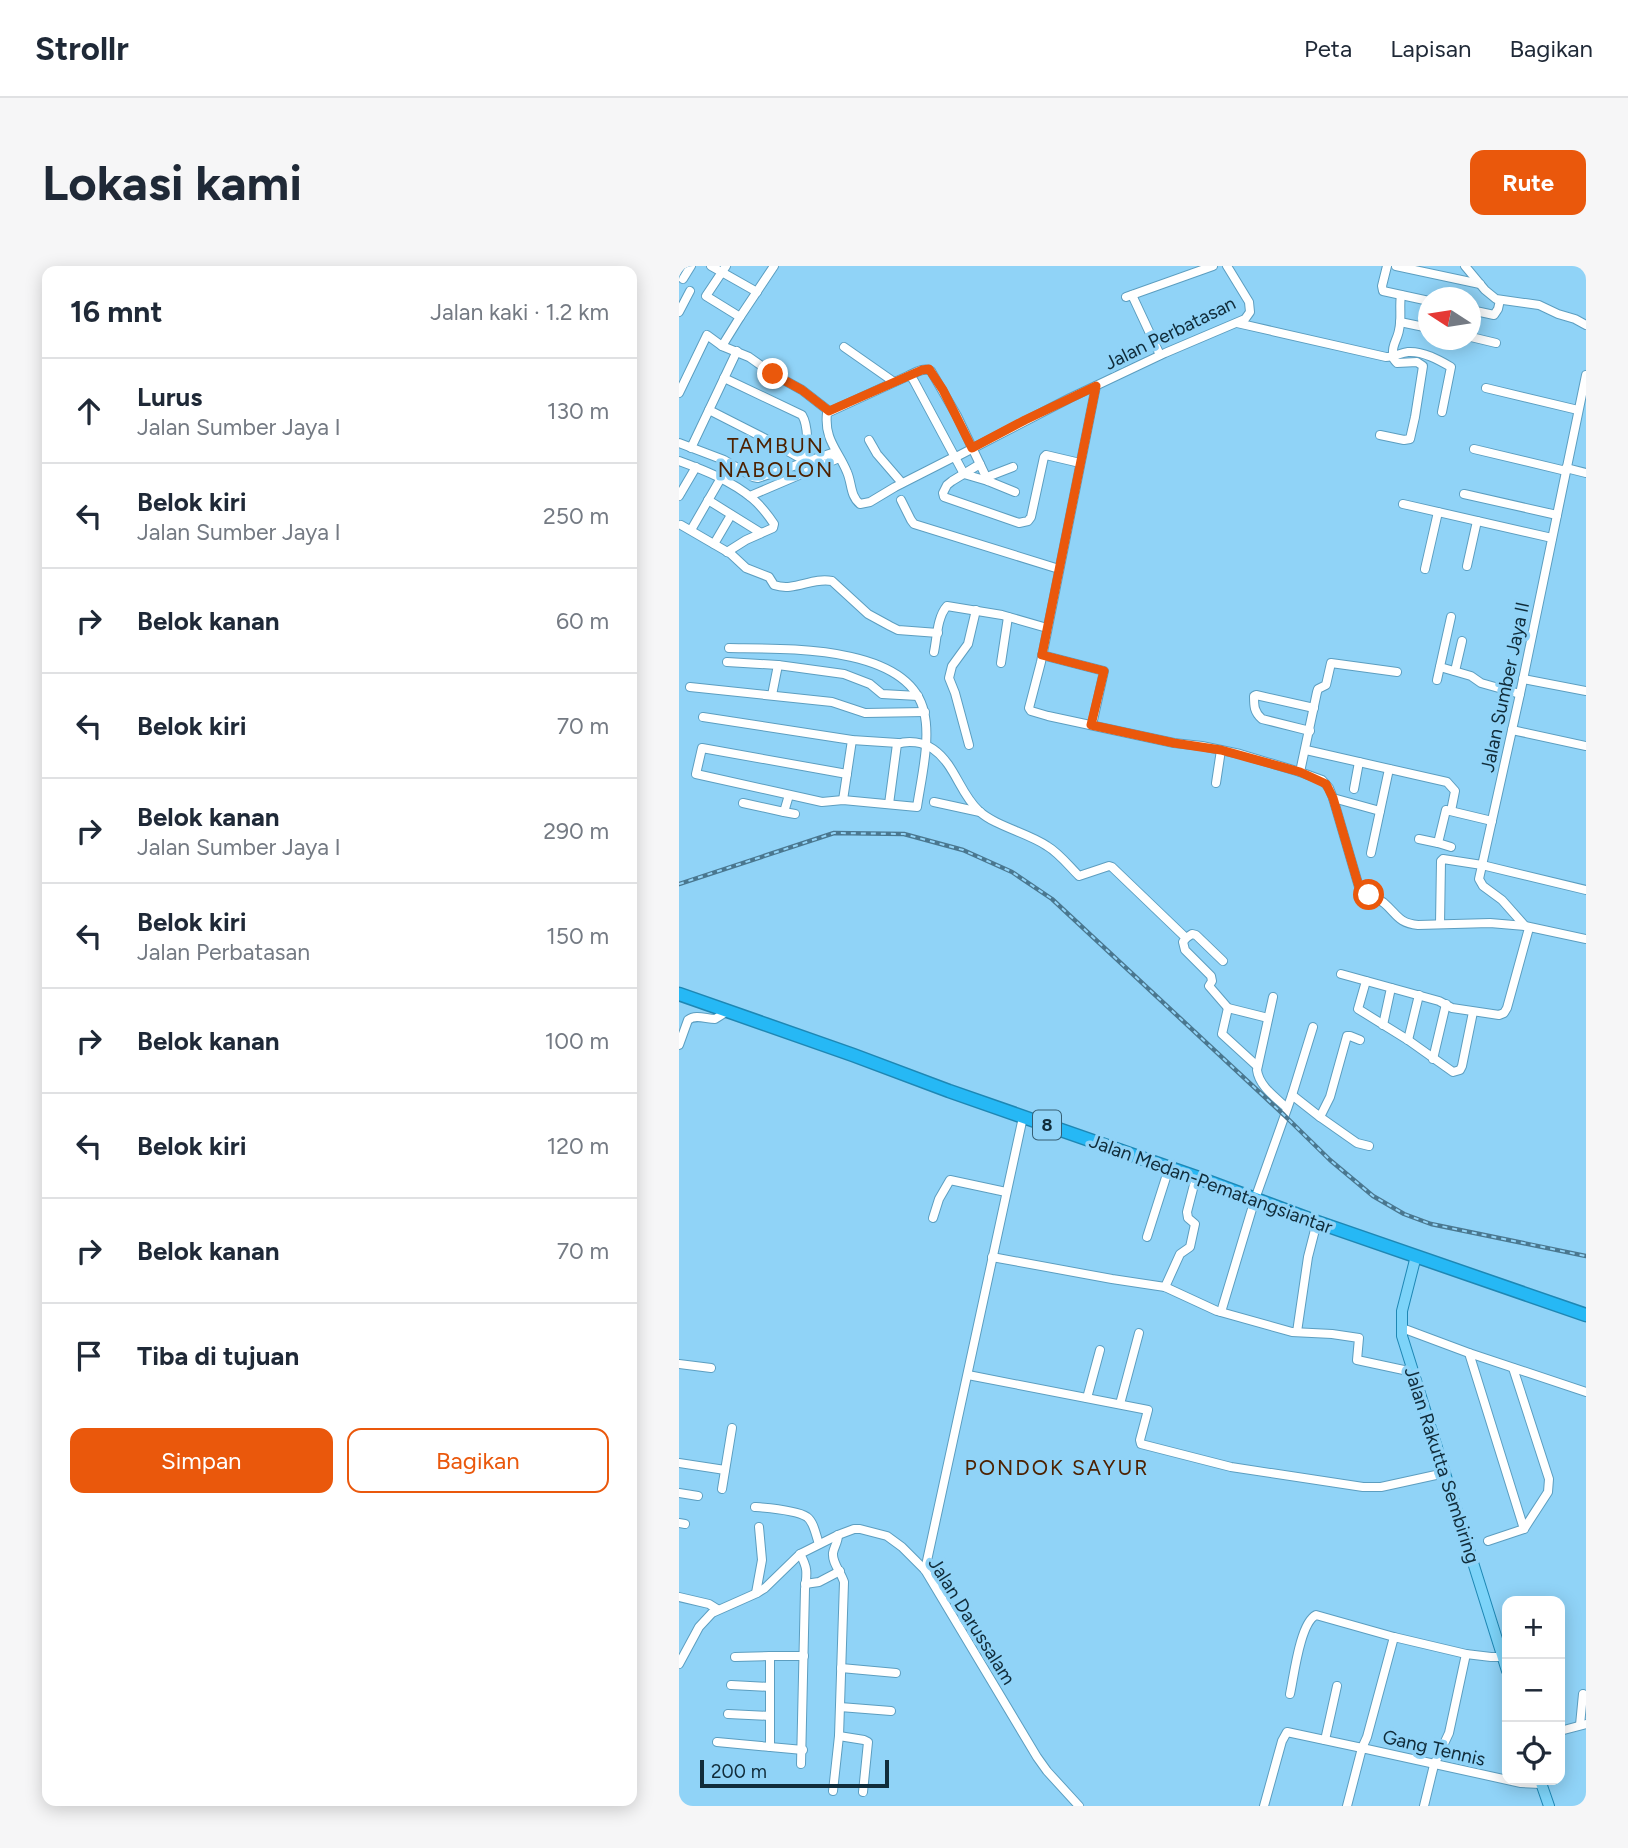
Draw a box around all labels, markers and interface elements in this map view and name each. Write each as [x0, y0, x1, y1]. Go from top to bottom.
text: Strollr [35, 29, 129, 68]
text: Peta [1304, 34, 1352, 63]
text: Lapisan [1390, 34, 1471, 63]
text: Bagikan [1509, 34, 1593, 63]
button: Rute [1470, 150, 1586, 215]
text: Lokasi kami [42, 153, 302, 212]
north arrow [1418, 287, 1481, 350]
street label: Jalan Perbatasan [1101, 291, 1239, 375]
text: 16 mnt [70, 293, 162, 330]
text: Jalan kaki · 1.2 km [430, 298, 609, 326]
route end [757, 358, 788, 389]
text: Lurus [137, 381, 202, 413]
icon: ahead [70, 392, 108, 430]
text: 130 m [547, 397, 609, 425]
text: Jalan Sumber Jaya I [137, 413, 341, 441]
district label: TAMBUN NABOLON [718, 433, 834, 482]
text: Belok kiri [137, 486, 246, 518]
icon: left [70, 497, 108, 535]
text: 250 m [543, 502, 609, 530]
text: Jalan Sumber Jaya I [137, 518, 341, 546]
street label: Jalan Sumber Jaya II [1476, 600, 1534, 774]
icon: right [70, 602, 108, 640]
text: Belok kanan [137, 605, 280, 637]
text: 60 m [556, 607, 609, 635]
icon: left [70, 707, 108, 745]
text: Belok kiri [137, 710, 246, 742]
text: 70 m [557, 712, 609, 740]
text: Belok kanan [137, 801, 280, 833]
icon: right [70, 812, 108, 850]
text: 290 m [543, 817, 609, 845]
text: Jalan Sumber Jaya I [137, 833, 341, 861]
route start [1353, 879, 1384, 910]
text: Belok kiri [137, 906, 246, 938]
icon: left [70, 917, 108, 955]
text: 150 m [546, 922, 609, 950]
text: Jalan Perbatasan [137, 938, 310, 966]
icon: right [70, 1022, 108, 1060]
text: Belok kanan [137, 1025, 280, 1057]
text: 100 m [545, 1027, 609, 1055]
road number: 8 [1033, 1110, 1061, 1140]
icon: left [70, 1127, 108, 1165]
street label: Jalan Medan-Pematangsiantar [1086, 1129, 1336, 1239]
text: Belok kiri [137, 1130, 246, 1162]
text: 120 m [547, 1132, 609, 1160]
icon: right [70, 1232, 108, 1270]
text: Belok kanan [137, 1235, 280, 1267]
text: 70 m [557, 1237, 609, 1265]
icon: arrive [70, 1337, 108, 1375]
text: Tiba di tujuan [137, 1340, 299, 1372]
street label: Jalan Rakutta Sembiring [1399, 1364, 1485, 1566]
button: Simpan [70, 1428, 333, 1493]
button: Bagikan [347, 1428, 609, 1493]
district label: PONDOK SAYUR [964, 1455, 1150, 1480]
street label: Jalan Darussalam [924, 1553, 1020, 1689]
map controls [1502, 1596, 1565, 1785]
button: + [1502, 1596, 1565, 1659]
button: − [1502, 1659, 1565, 1722]
button: locate [1502, 1722, 1565, 1785]
street label: Gang Tennis [1380, 1725, 1488, 1771]
scale bar [700, 1757, 889, 1789]
text: 200 m [711, 1760, 767, 1783]

